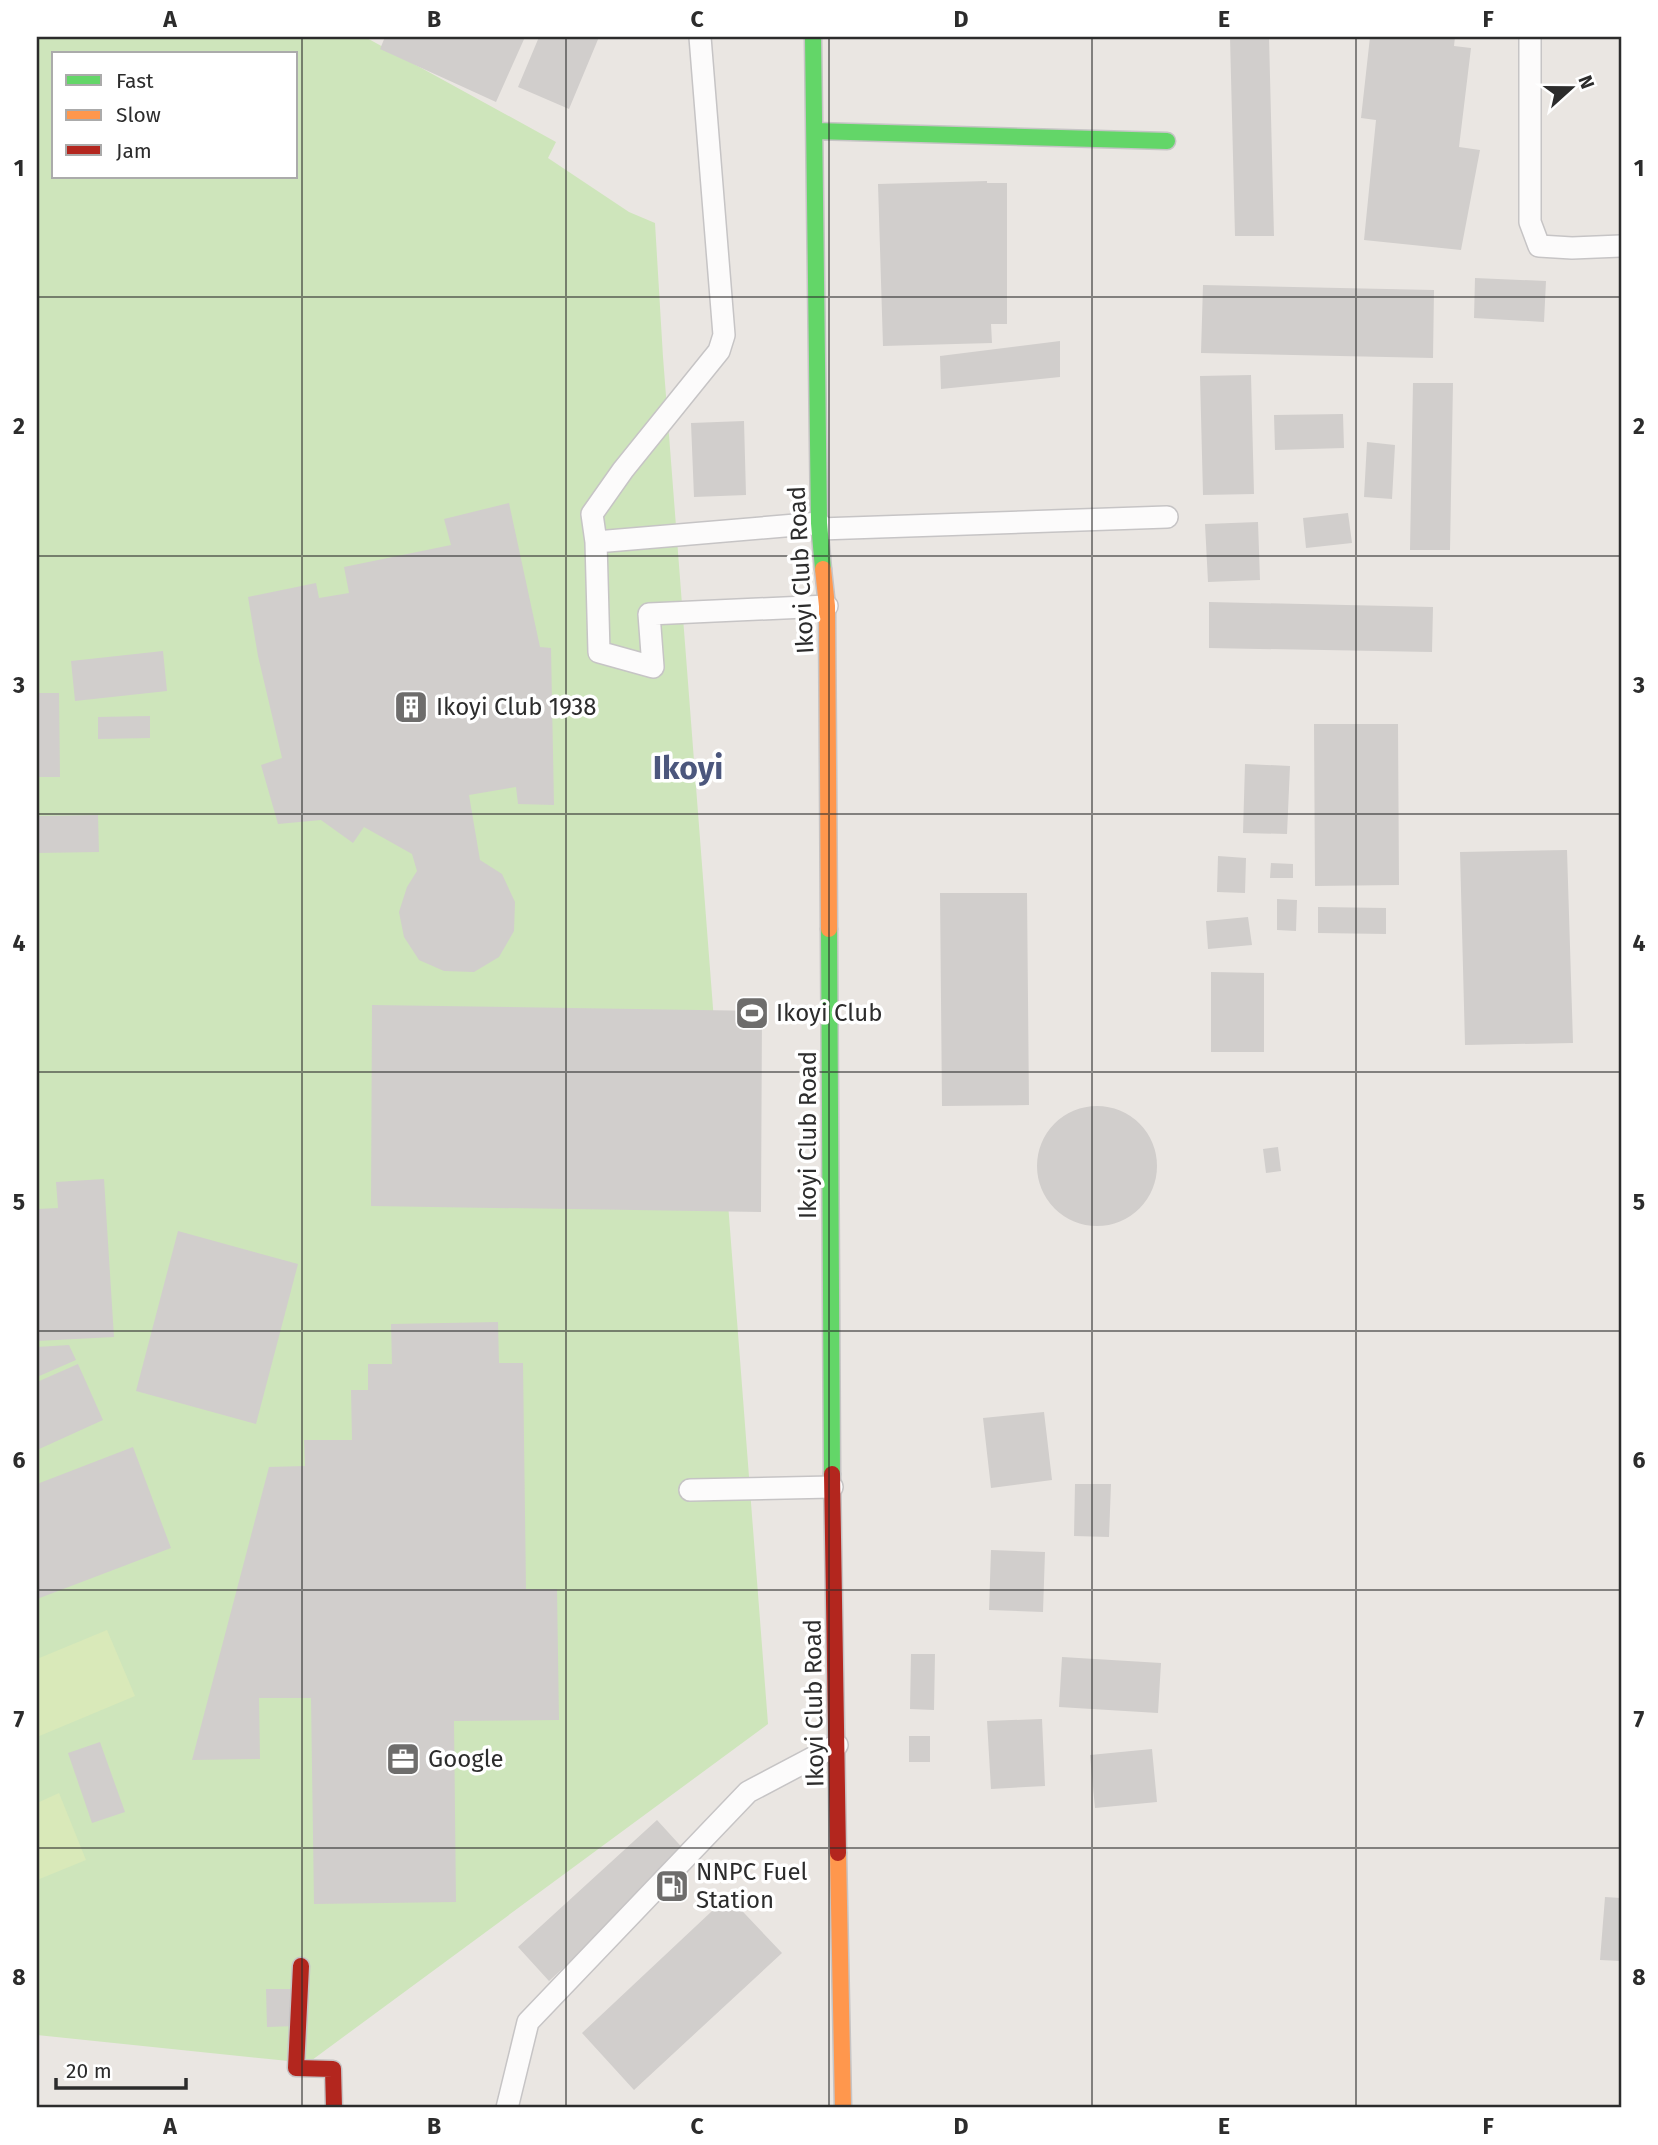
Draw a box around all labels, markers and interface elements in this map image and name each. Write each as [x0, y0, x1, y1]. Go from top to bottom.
text: A [162, 5, 177, 33]
text: B [427, 5, 441, 33]
text: C [690, 5, 704, 33]
text: D [954, 5, 969, 33]
text: E [1218, 5, 1230, 33]
text: F [1482, 5, 1494, 33]
legend [52, 52, 298, 178]
north arrow [1536, 52, 1606, 122]
text: Fast [116, 68, 154, 94]
text: N [1573, 72, 1599, 92]
text: Slow [116, 102, 161, 128]
text: Jam [116, 138, 152, 164]
text: 1 [14, 154, 24, 182]
text: 1 [1634, 154, 1644, 182]
text: 2 [13, 412, 25, 440]
text: 2 [1633, 412, 1645, 440]
street label: Ikoyi Club Road [783, 485, 819, 655]
text: 3 [12, 671, 25, 699]
text: 3 [1632, 671, 1645, 699]
building icon: Ikoyi Club 1938 [392, 688, 430, 726]
place label: Ikoyi Club 1938 [436, 693, 597, 721]
district label: Ikoyi [653, 749, 723, 787]
text: 4 [13, 929, 26, 957]
text: 4 [1633, 929, 1646, 957]
sports icon: Ikoyi Club [733, 994, 771, 1032]
place label: Ikoyi Club [776, 999, 882, 1027]
street label: Ikoyi Club Road [794, 1051, 822, 1219]
text: 5 [13, 1188, 25, 1216]
text: 5 [1633, 1188, 1645, 1216]
text: 6 [13, 1446, 26, 1474]
text: 6 [1633, 1446, 1646, 1474]
street label: Ikoyi Club Road [799, 1619, 829, 1787]
text: 7 [14, 1705, 25, 1733]
text: 7 [1634, 1705, 1645, 1733]
office icon: Google [384, 1740, 422, 1778]
place label: Google [428, 1745, 504, 1773]
place label: NNPC Fuel Station [696, 1858, 808, 1914]
fuel station icon: NNPC Fuel Station [653, 1867, 691, 1905]
text: 8 [12, 1963, 26, 1991]
text: 8 [1632, 1963, 1646, 1991]
scale bar [56, 2047, 186, 2091]
text: 20 m [66, 2058, 112, 2084]
text: A [162, 2112, 177, 2140]
text: B [427, 2112, 441, 2140]
text: C [690, 2112, 704, 2140]
text: D [954, 2112, 969, 2140]
text: E [1218, 2112, 1230, 2140]
text: F [1482, 2112, 1494, 2140]

